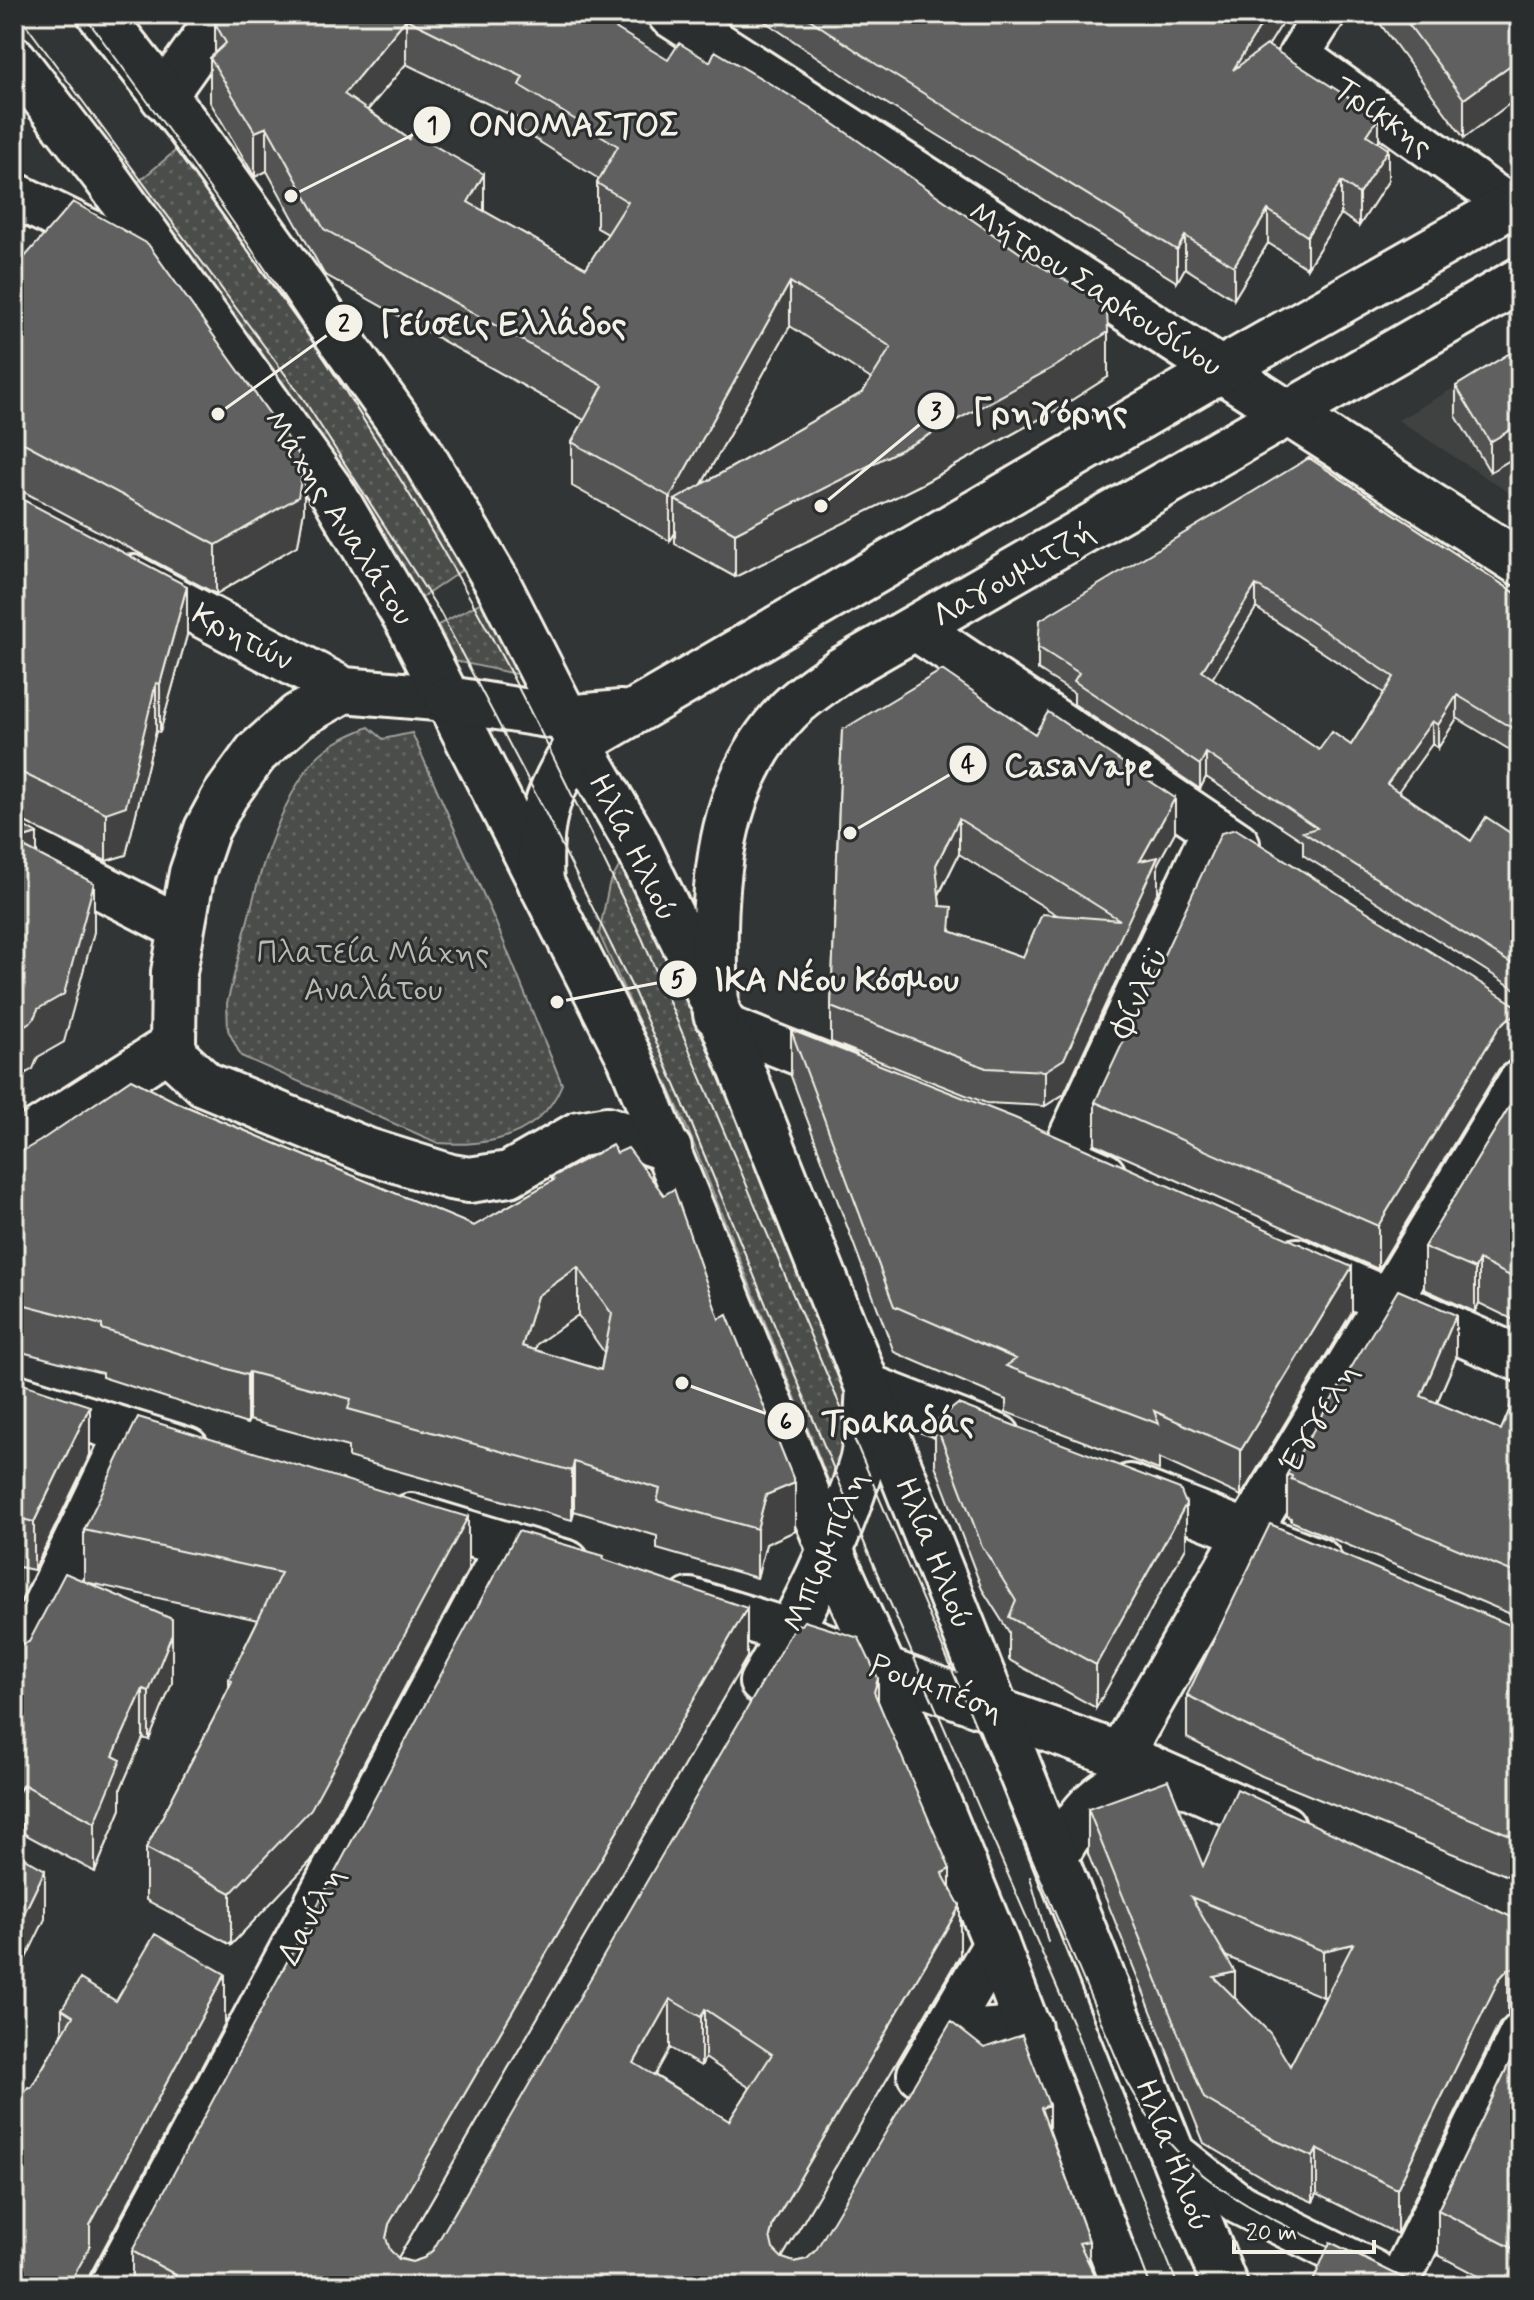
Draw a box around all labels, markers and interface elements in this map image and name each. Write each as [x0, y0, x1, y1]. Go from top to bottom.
street label: Τρίκκης [1325, 67, 1441, 168]
callout: ΟΝΟΜΑΣΤΟΣ [412, 96, 695, 154]
text: ΟΝΟΜΑΣΤΟΣ [468, 104, 680, 149]
text: 1 [427, 111, 437, 142]
street label: Μήτρου Σαρκουδίνου [960, 192, 1230, 387]
callout: Γεύσεις Ελλάδος [324, 294, 642, 352]
text: Γεύσεις Ελλάδος [380, 303, 626, 348]
text: 2 [338, 309, 350, 340]
callout: Γρηγόρης [916, 382, 1143, 440]
text: Γρηγόρης [972, 391, 1128, 436]
text: 3 [931, 397, 942, 428]
street label: Μάχης Αναλάτου [253, 402, 424, 634]
street label: Λαγουμιτζή [925, 511, 1103, 638]
street label: Κρητών [184, 594, 300, 682]
callout: CasaVape [948, 735, 1170, 793]
text: CasaVape [1004, 744, 1154, 789]
text: 4 [961, 750, 975, 781]
street label: Ηλία Ηλιού [577, 767, 687, 929]
park label: Πλατεία Μάχης Αναλάτου [257, 933, 489, 1012]
street label: Φίνλεϋ [1100, 942, 1179, 1046]
callout: ΙΚΑ Νέου Κόσμου [658, 950, 975, 1008]
text: ΙΚΑ Νέου Κόσμου [713, 957, 959, 1004]
text: 5 [671, 965, 685, 996]
street label: Έγγελη [1271, 1355, 1369, 1481]
callout: Τρακαδάς [766, 1392, 991, 1450]
text: Τρακαδάς [821, 1401, 974, 1446]
text: 6 [780, 1407, 792, 1438]
street label: Μπιρμπίλη [773, 1465, 879, 1639]
street label: Ηλία Ηλιού [884, 1472, 983, 1636]
street label: Ρουμπέση [864, 1644, 1009, 1732]
street label: Δανίλη [268, 1860, 355, 1972]
street label: Ηλία Ηλιού [1124, 2074, 1220, 2238]
scale bar [1234, 2204, 1374, 2254]
text: 20 m [1246, 2218, 1297, 2249]

